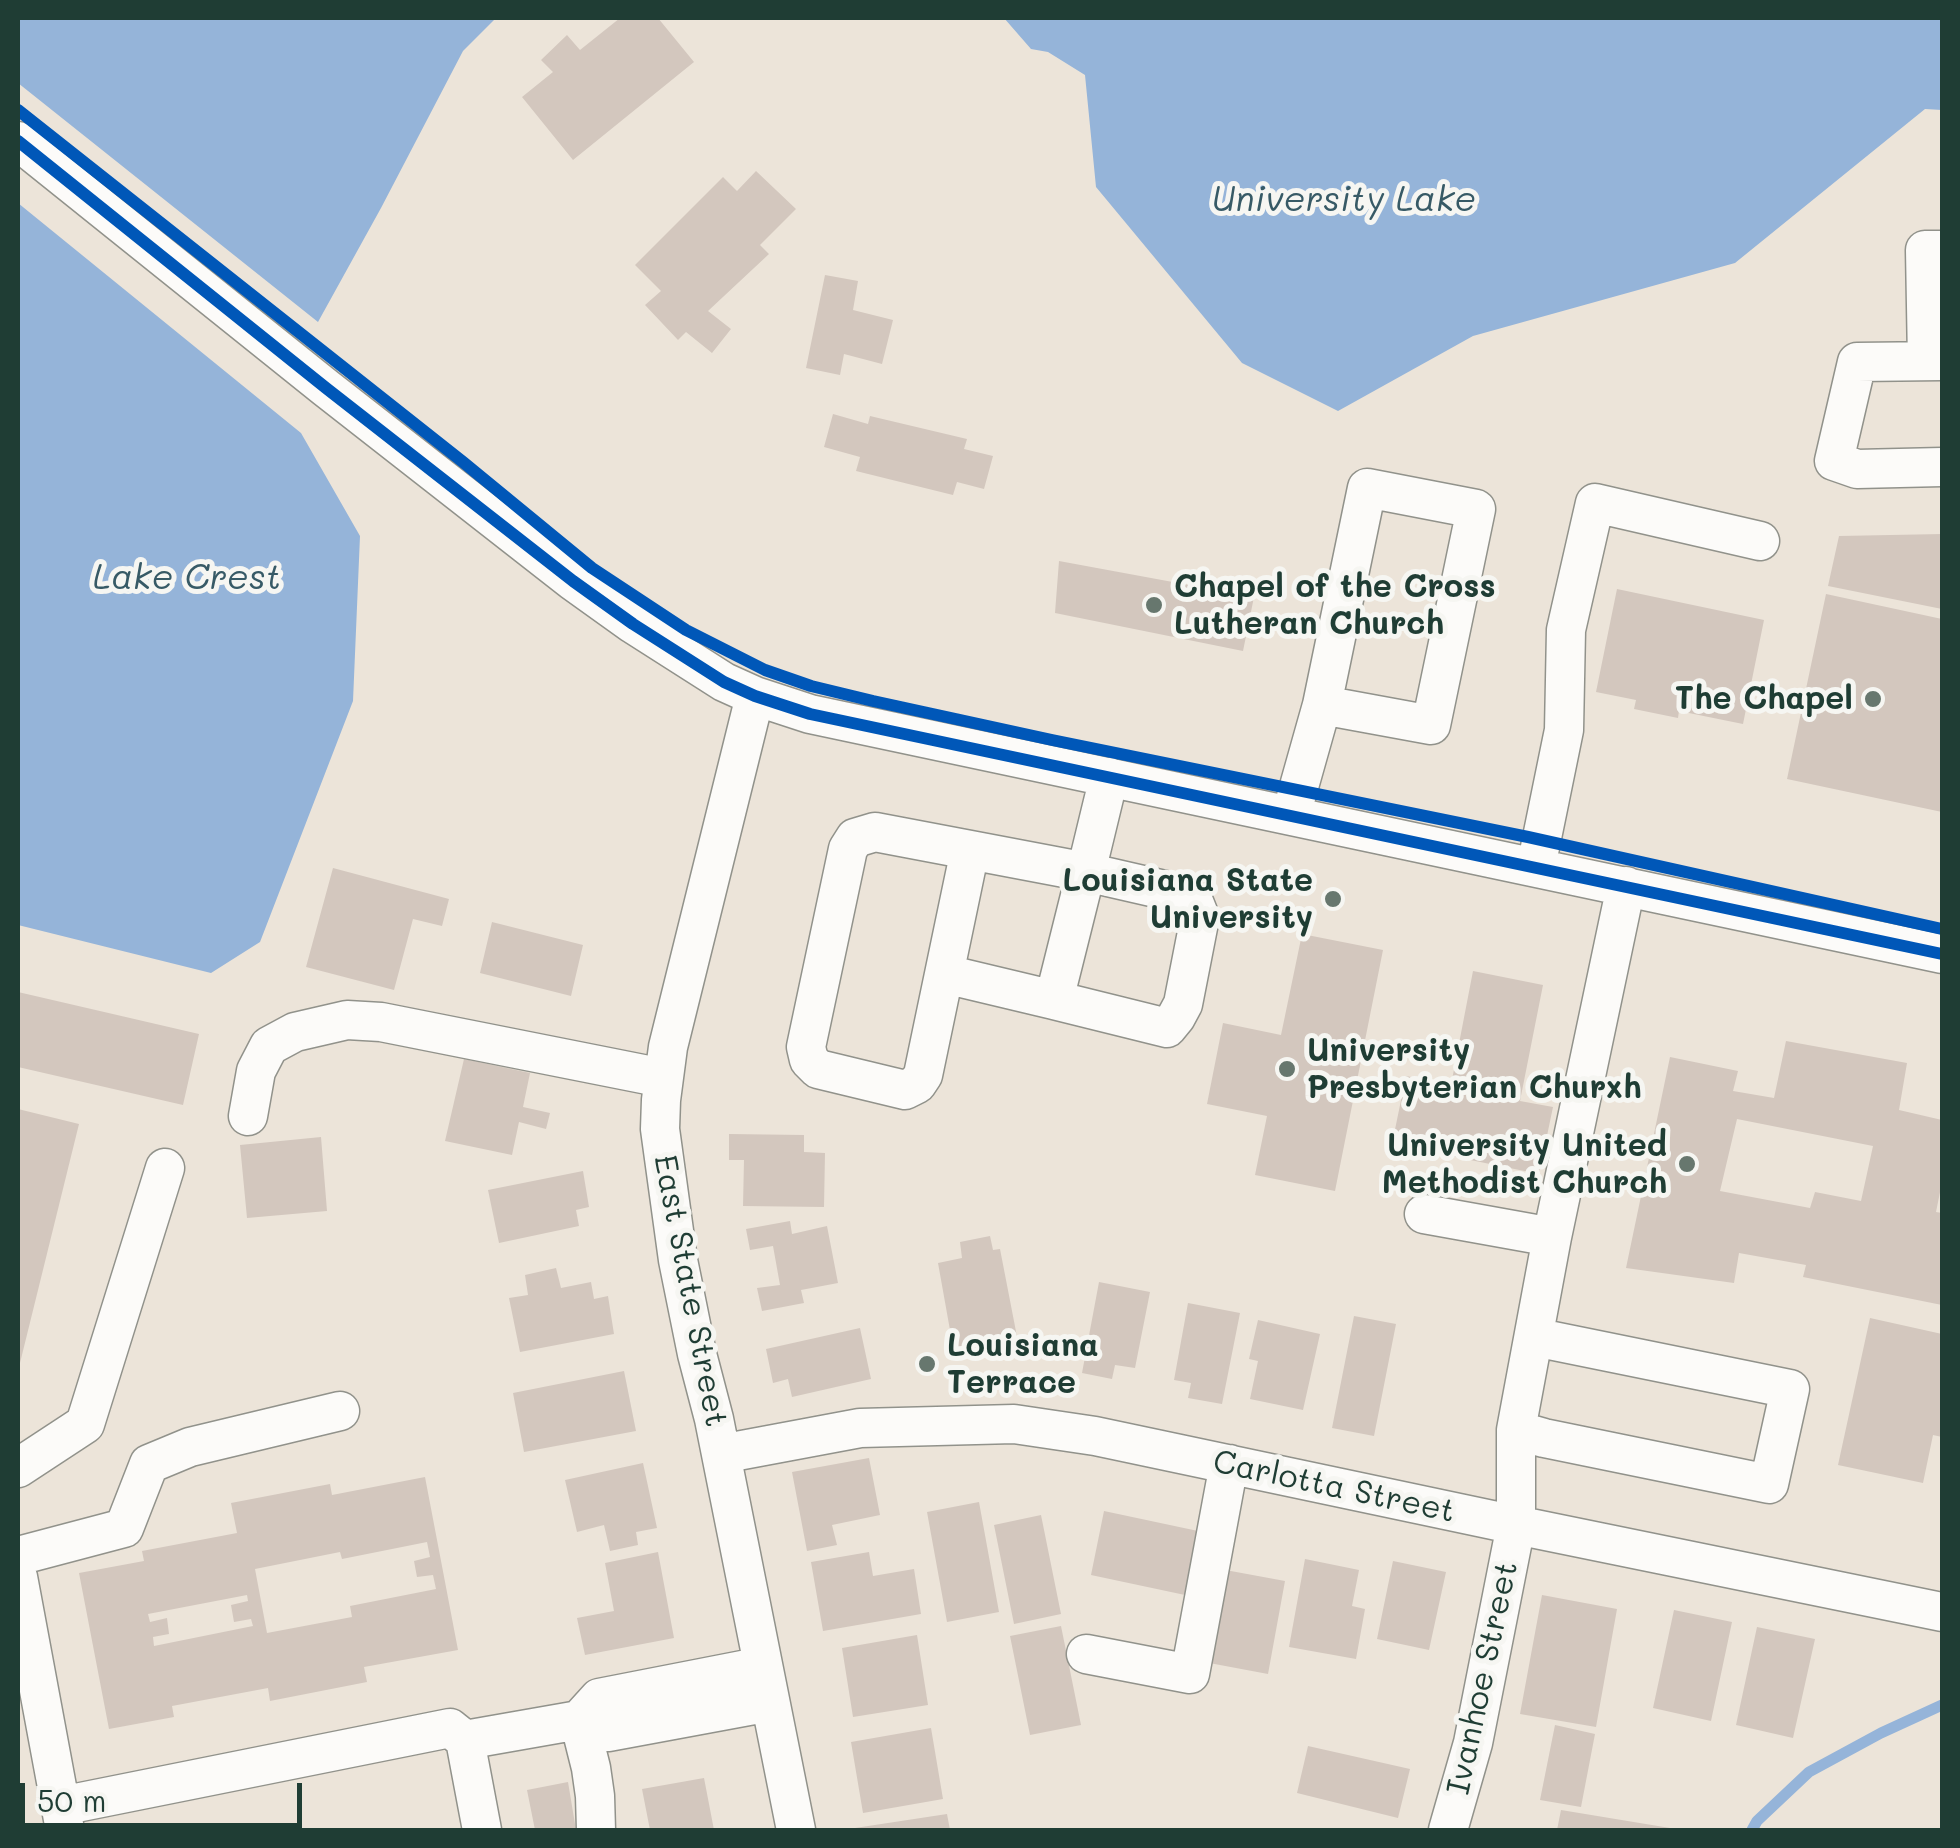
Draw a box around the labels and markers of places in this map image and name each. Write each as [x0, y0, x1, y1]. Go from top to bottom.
place label: Chapel of the Cross Lutheran Church [1174, 568, 1496, 643]
marker: Chapel of the Cross Lutheran Church [1143, 594, 1165, 616]
place label: The Chapel [1675, 680, 1853, 718]
marker: The Chapel [1862, 688, 1884, 710]
place label: Louisiana State University [1063, 862, 1313, 937]
marker: Louisiana State University [1322, 888, 1344, 910]
place label: University Presbyterian Churxh [1307, 1032, 1641, 1107]
marker: University Presbyterian Churxh [1276, 1058, 1298, 1080]
place label: University United Methodist Church [1382, 1127, 1667, 1202]
marker: University United Methodist Church [1676, 1153, 1698, 1175]
place label: Louisiana Terrace [947, 1327, 1099, 1402]
marker: Louisiana Terrace [916, 1353, 938, 1375]

